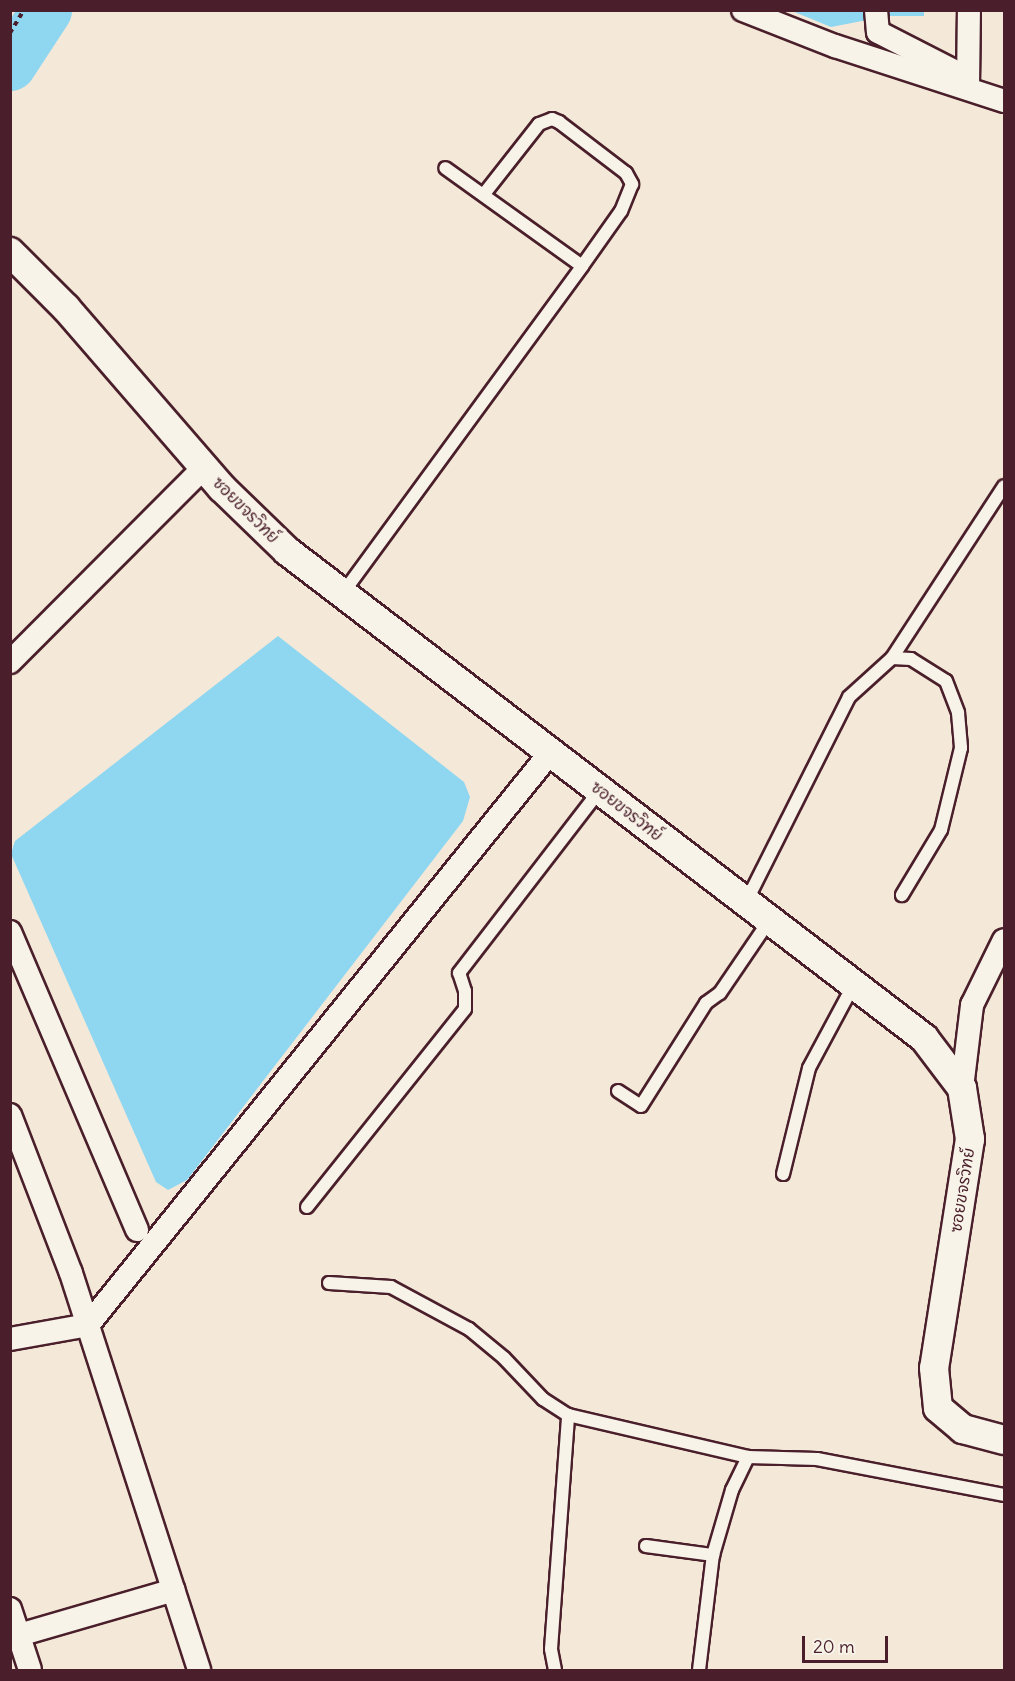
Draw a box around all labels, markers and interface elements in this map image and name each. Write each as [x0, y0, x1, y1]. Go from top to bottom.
street label: ซอยขจรวิทย์ [209, 473, 283, 547]
street label: ซอยขจรวิทย์ [587, 777, 667, 845]
street label: ซอยขจรวิทย์ [946, 1146, 978, 1234]
scale bar [805, 1624, 890, 1662]
text: 20 m [813, 1635, 855, 1658]

